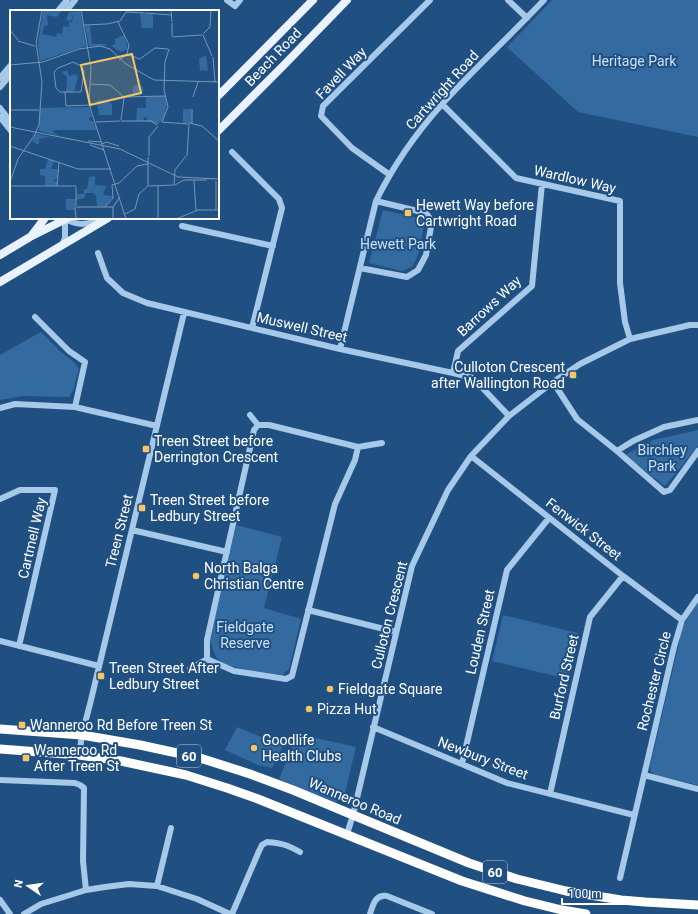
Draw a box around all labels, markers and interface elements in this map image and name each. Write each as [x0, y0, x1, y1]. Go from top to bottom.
inset map [10, 10, 219, 219]
street label: Beach Road [241, 25, 305, 89]
street label: Favell Way [312, 44, 370, 102]
street label: Cartwright Road [402, 47, 482, 133]
park label: Heritage Park [592, 53, 677, 69]
street label: Wardlow Way [532, 162, 618, 196]
place label: Hewett Way before Cartwright Road [416, 197, 534, 229]
marker: Hewett Way before Cartwright Road [403, 208, 413, 218]
park label: Hewett Park [360, 236, 437, 252]
street label: Barrows Way [454, 272, 524, 340]
street label: Muswell Street [255, 309, 349, 345]
place label: Culloton Crescent after Wallington Road [431, 359, 565, 391]
marker: Culloton Crescent after Wallington Road [568, 370, 578, 380]
place label: Treen Street before Derrington Crescent [154, 433, 279, 465]
park label: Birchley Park [637, 442, 687, 474]
marker: Treen Street before Derrington Crescent [141, 444, 151, 454]
street label: Treen Street [102, 492, 136, 570]
place label: Treen Street before Ledbury Street [150, 492, 269, 524]
street label: Fenwick Street [543, 495, 625, 564]
street label: Cartmell Way [15, 496, 49, 580]
marker: Treen Street before Ledbury Street [137, 503, 147, 513]
street label: Culloton Crescent [368, 559, 410, 671]
place label: North Balga Christian Centre [204, 560, 304, 592]
marker: North Balga Christian Centre [191, 571, 201, 581]
street label: Louden Street [462, 588, 498, 676]
park label: Fieldgate Reserve [216, 619, 274, 651]
street label: Rochester Circle [634, 630, 674, 732]
street label: Burford Street [546, 632, 582, 721]
place label: Treen Street After Ledbury Street [109, 660, 219, 692]
marker: Treen Street After Ledbury Street [96, 671, 106, 681]
place label: Fieldgate Square [338, 681, 442, 697]
marker: Fieldgate Square [325, 684, 335, 694]
place label: Pizza Hut [317, 701, 377, 717]
marker: Pizza Hut [304, 704, 314, 714]
place label: Wanneroo Rd Before Treen St [30, 717, 213, 733]
marker: Wanneroo Rd Before Treen St [17, 720, 27, 730]
place label: Goodlife Health Clubs [262, 732, 342, 764]
street label: Newbury Street [436, 733, 531, 783]
place label: Wanneroo Rd After Treen St [34, 742, 120, 774]
marker: Goodlife Health Clubs [249, 743, 259, 753]
road number: 60 [177, 745, 201, 767]
marker: Wanneroo Rd After Treen St [21, 753, 31, 763]
street label: Wanneroo Road [306, 774, 404, 828]
road number: 60 [483, 861, 507, 883]
north arrow [8, 866, 48, 906]
text: N [12, 878, 26, 889]
scale bar [562, 880, 652, 906]
text: 100 m [568, 887, 602, 901]

